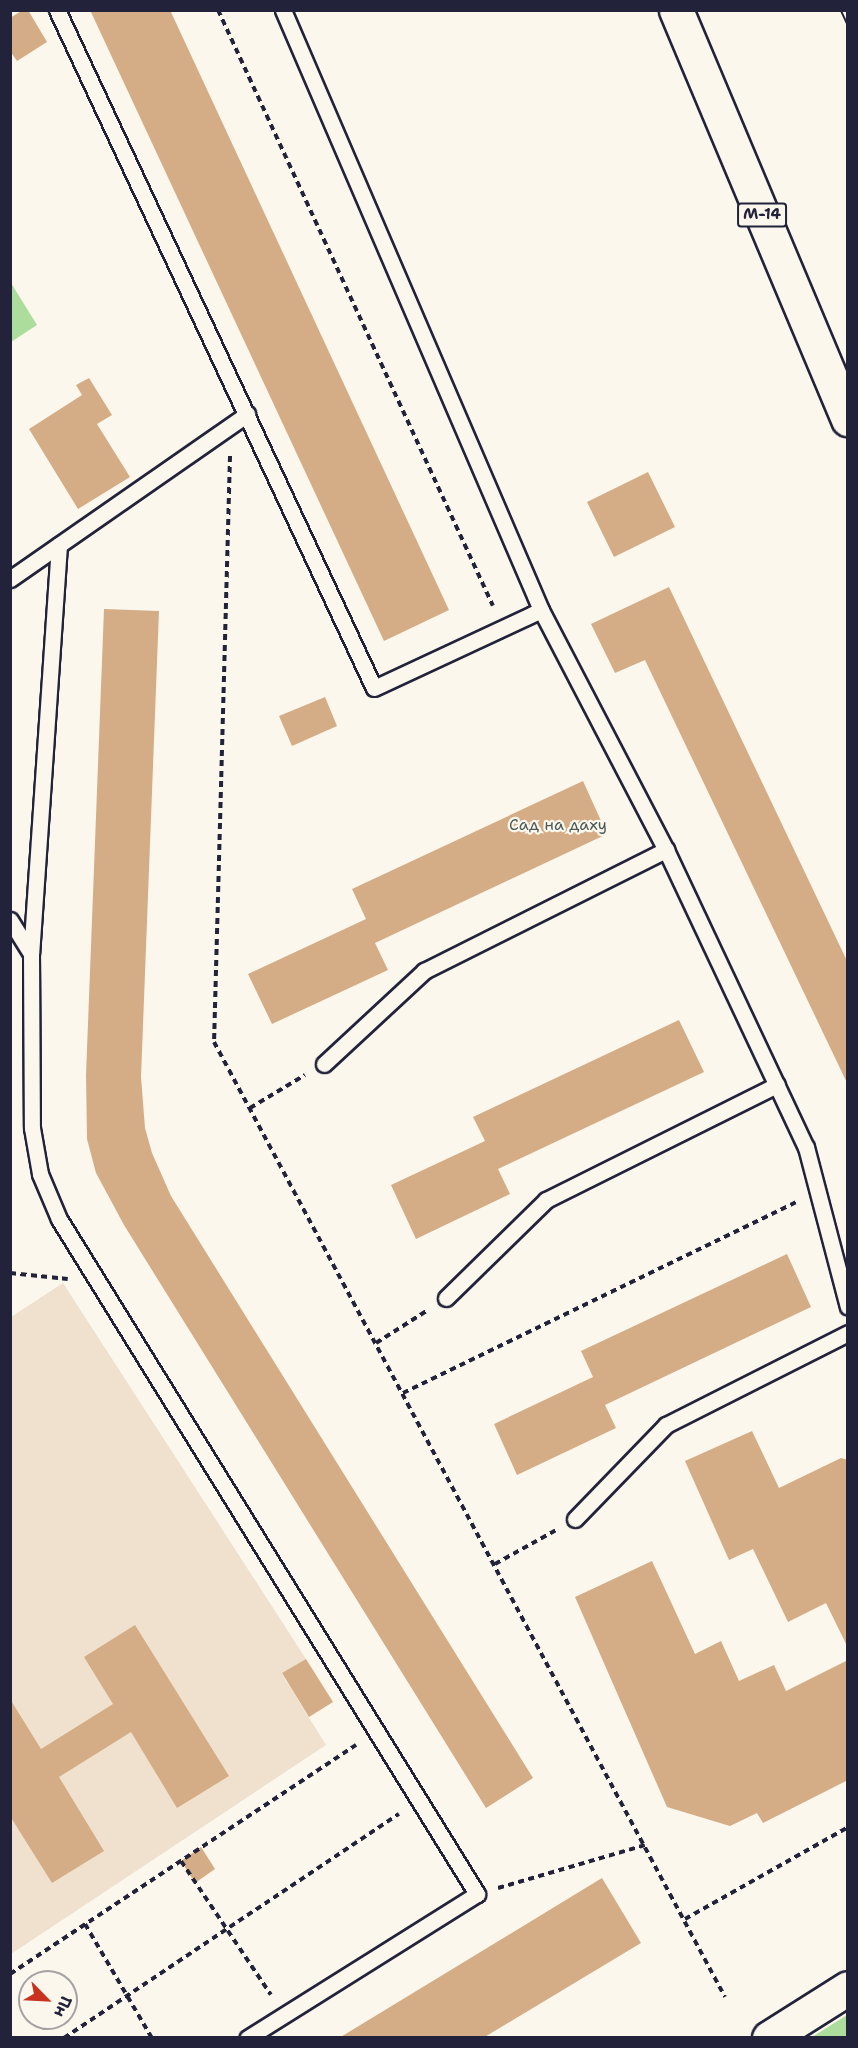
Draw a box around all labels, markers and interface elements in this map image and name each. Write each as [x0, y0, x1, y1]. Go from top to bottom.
road number: М-14 [736, 203, 788, 227]
park label: Сад на даху [509, 815, 607, 835]
north arrow [18, 1970, 78, 2030]
text: Пн [49, 1993, 77, 2021]

